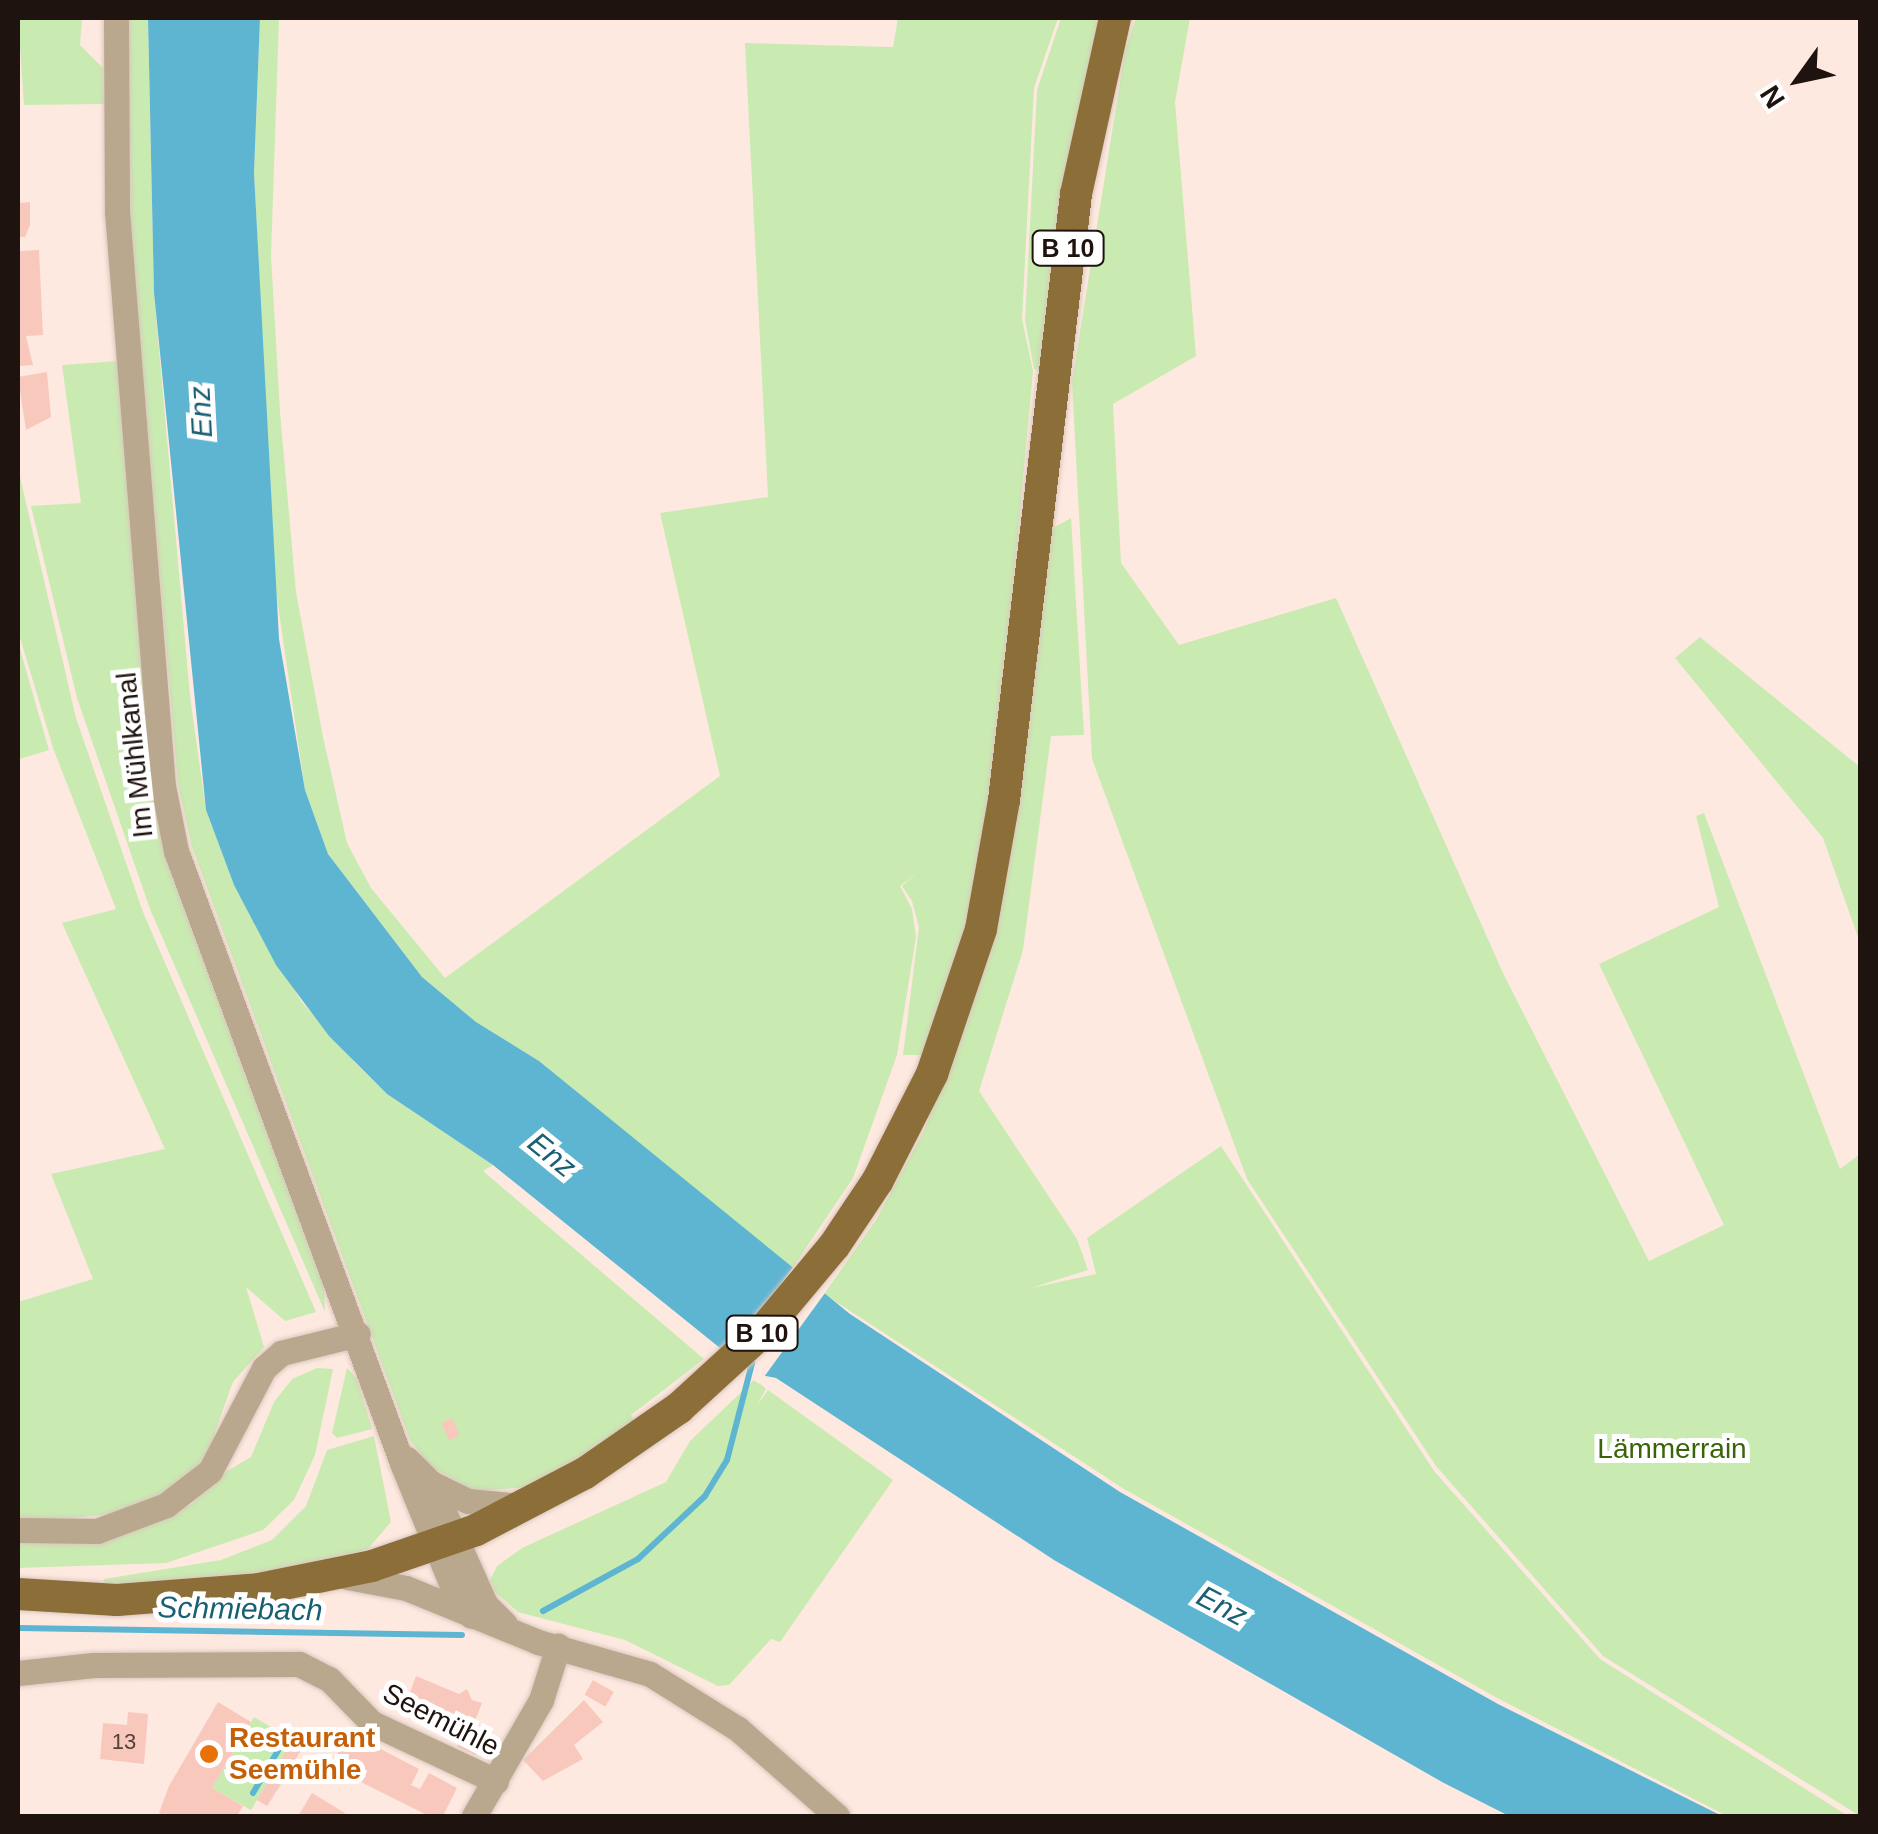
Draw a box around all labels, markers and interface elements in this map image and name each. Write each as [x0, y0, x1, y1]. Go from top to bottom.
north arrow [1748, 30, 1848, 130]
text: N [1754, 80, 1791, 114]
road number: B 10 [1030, 228, 1106, 268]
water label: Enz [182, 385, 220, 439]
street label: Im Mühlkanal [110, 670, 160, 840]
water label: Enz [521, 1125, 583, 1185]
road number: B 10 [724, 1313, 800, 1353]
park label: Lämmerrain [1597, 1432, 1747, 1466]
water label: Enz [1191, 1578, 1253, 1634]
water label: Schmiebach [157, 1590, 323, 1628]
street label: Seemühle [377, 1676, 505, 1764]
place label: Restaurant Seemühle [229, 1721, 375, 1787]
house number: 13 [112, 1729, 136, 1755]
marker: Restaurant Seemühle [198, 1743, 220, 1765]

